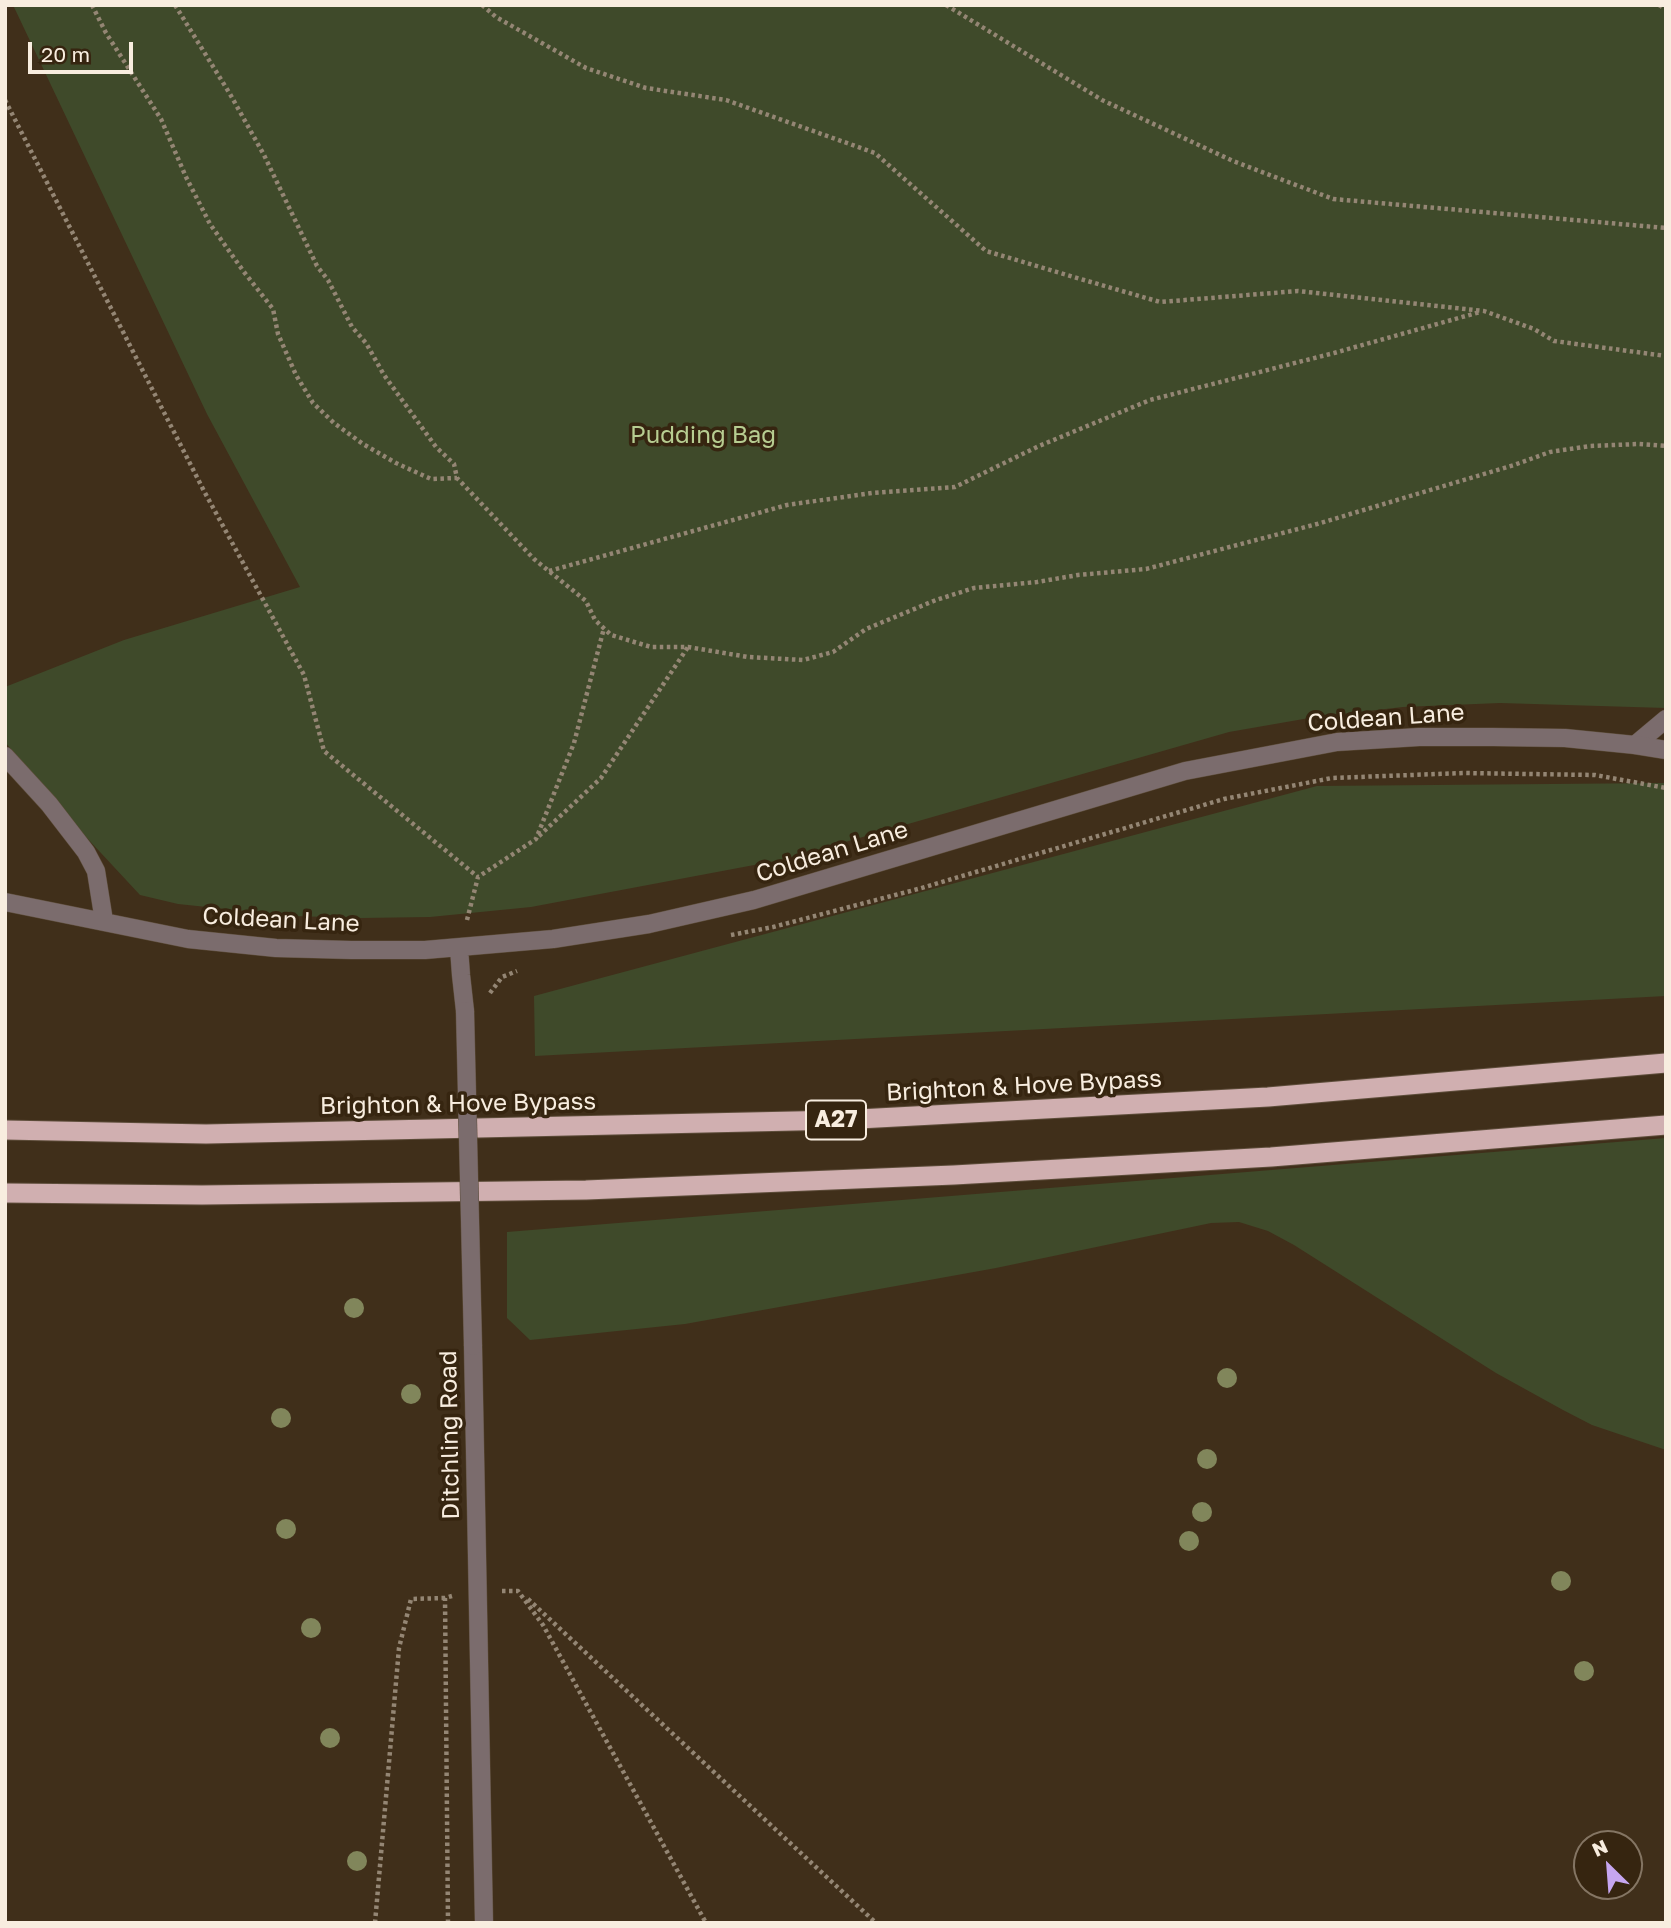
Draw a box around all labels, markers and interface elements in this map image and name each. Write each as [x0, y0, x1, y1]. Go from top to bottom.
scale bar [32, 28, 136, 72]
text: 20 m [41, 41, 90, 67]
park label: Pudding Bag [630, 421, 776, 449]
street label: Coldean Lane [1307, 698, 1465, 738]
street label: Coldean Lane [753, 815, 911, 889]
street label: Coldean Lane [202, 902, 360, 938]
street label: Brighton & Hove Bypass [885, 1064, 1163, 1108]
street label: Brighton & Hove Bypass [320, 1087, 596, 1121]
road number: A27 [806, 1100, 866, 1140]
street label: Ditchling Road [434, 1350, 466, 1520]
north arrow [1573, 1830, 1643, 1900]
text: N [1588, 1834, 1611, 1861]

